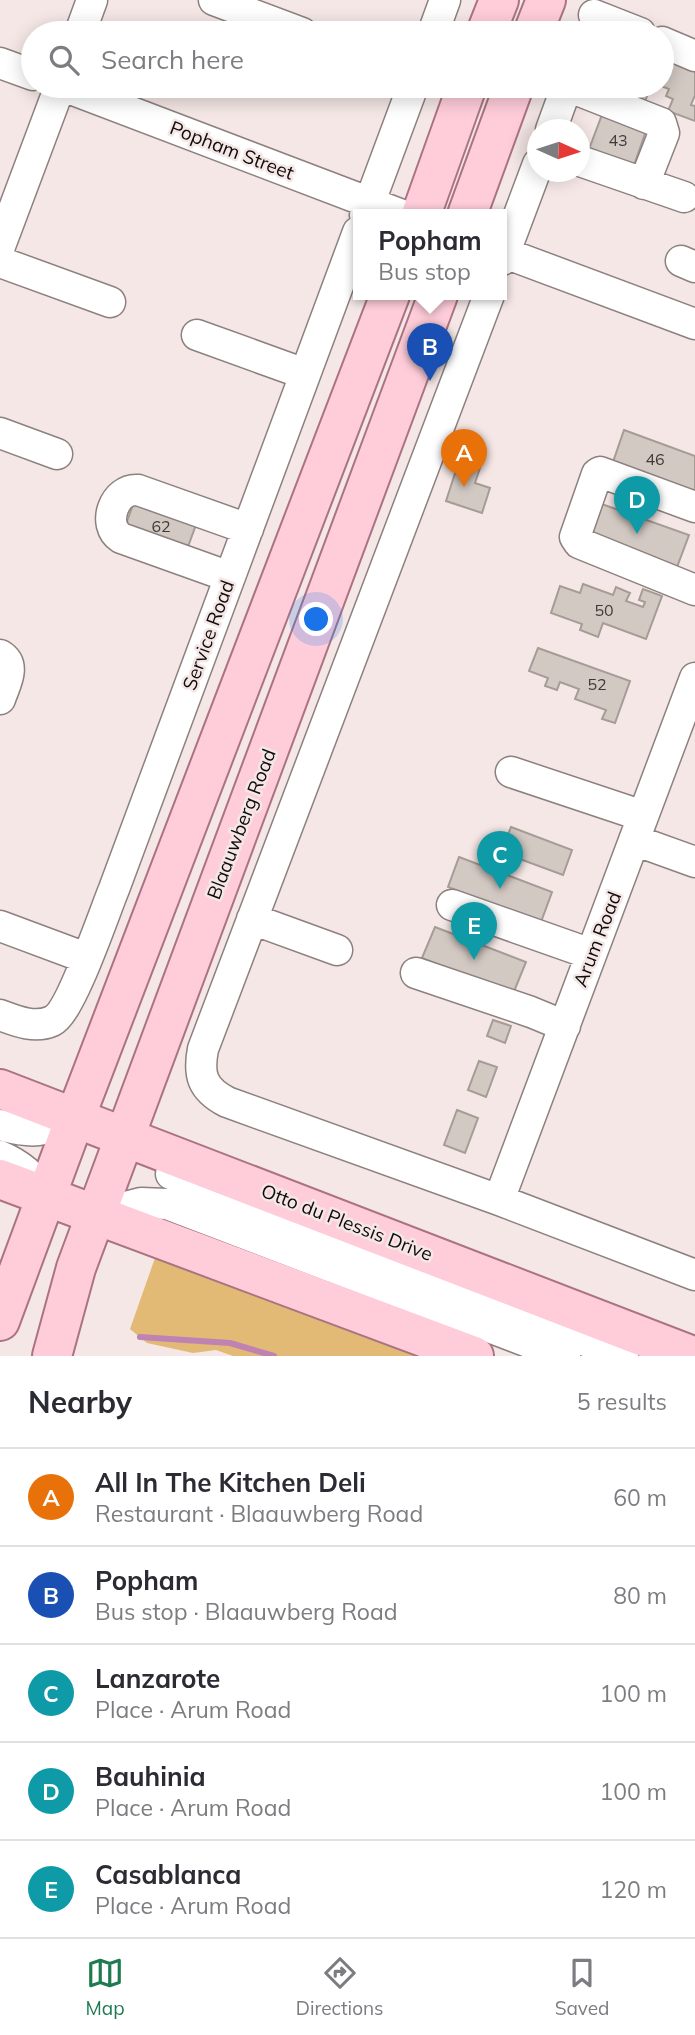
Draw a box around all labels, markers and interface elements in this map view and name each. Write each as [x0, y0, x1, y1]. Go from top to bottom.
search box [21, 21, 674, 98]
icon: search [45, 41, 83, 79]
text: Search here [101, 43, 244, 76]
street label: Popham Street [167, 115, 298, 185]
north arrow [527, 119, 590, 182]
house number: 43 [608, 130, 628, 150]
popup [353, 209, 507, 300]
text: Popham [378, 224, 482, 257]
text: Bus stop [378, 257, 471, 286]
pin: B [407, 323, 453, 381]
pin: A [441, 429, 487, 487]
house number: 46 [645, 449, 665, 469]
pin: D [614, 476, 660, 534]
house number: 62 [151, 516, 171, 536]
street label: Service Road [177, 577, 239, 693]
house number: 50 [594, 600, 614, 620]
your location [299, 602, 333, 636]
house number: 52 [587, 674, 607, 694]
street label: Blaauwberg Road [201, 745, 281, 903]
pin: C [477, 831, 523, 889]
street label: Arum Road [568, 888, 626, 990]
pin: E [451, 902, 497, 960]
street label: Otto du Plessis Drive [258, 1178, 436, 1266]
text: Nearby [28, 1383, 132, 1421]
text: 5 results [577, 1387, 667, 1416]
text: All In The Kitchen Deli [95, 1466, 366, 1499]
text: A [42, 1483, 60, 1512]
text: 60 m [613, 1483, 667, 1512]
text: Restaurant · Blaauwberg Road [95, 1499, 423, 1528]
text: Popham [95, 1564, 198, 1597]
text: B [43, 1581, 59, 1610]
text: 80 m [613, 1581, 667, 1610]
text: Bus stop · Blaauwberg Road [95, 1597, 398, 1626]
text: Lanzarote [95, 1662, 220, 1695]
text: C [43, 1679, 59, 1708]
text: 100 m [599, 1679, 667, 1708]
text: Place · Arum Road [95, 1695, 291, 1724]
text: Bauhinia [95, 1760, 206, 1793]
text: D [42, 1777, 60, 1806]
text: 100 m [599, 1777, 667, 1806]
text: Place · Arum Road [95, 1793, 291, 1822]
text: Casablanca [95, 1858, 241, 1891]
text: E [44, 1875, 58, 1904]
text: 120 m [599, 1875, 667, 1904]
text: Place · Arum Road [95, 1891, 291, 1920]
tab: Map [86, 1954, 125, 2020]
tab: Directions [296, 1954, 384, 2020]
tab: Saved [555, 1954, 609, 2020]

